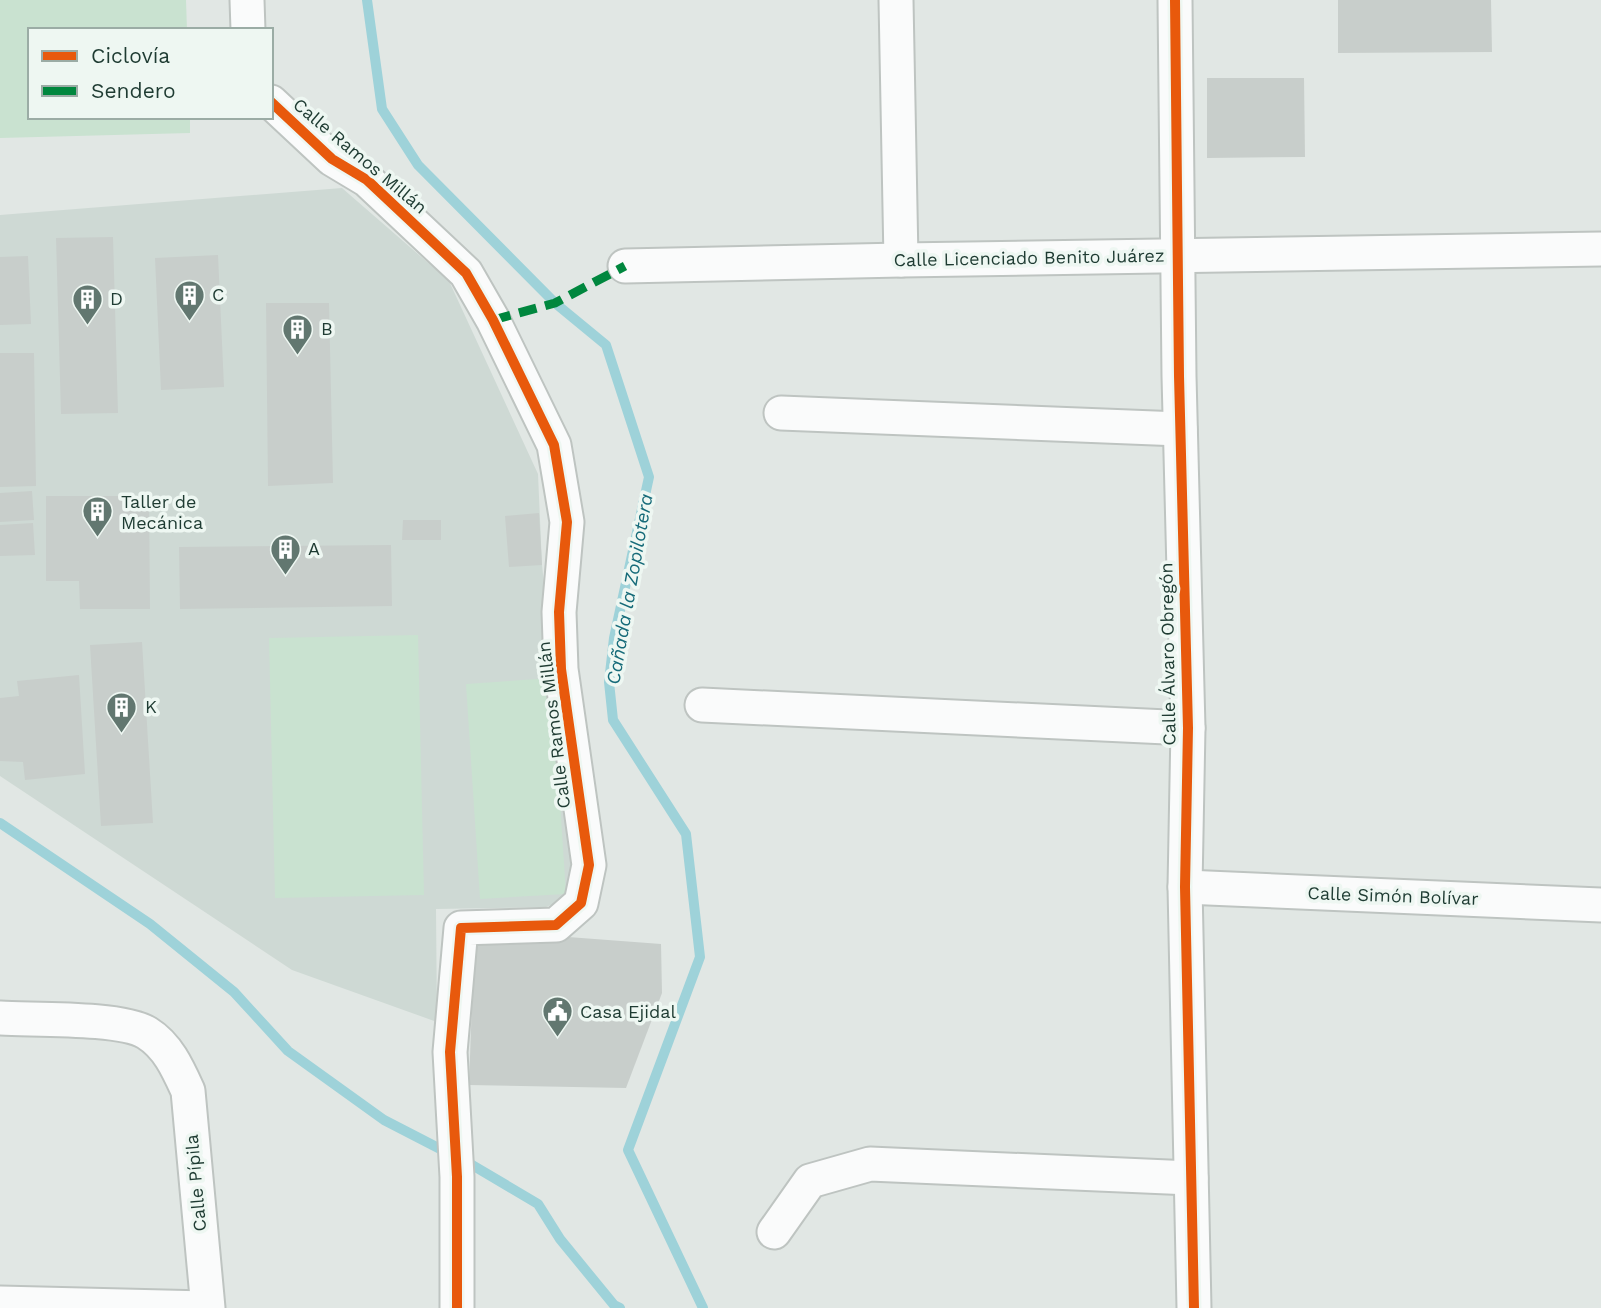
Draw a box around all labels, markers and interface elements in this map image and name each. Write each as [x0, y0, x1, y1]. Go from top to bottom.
legend [28, 28, 273, 119]
text: Ciclovía [91, 43, 170, 68]
text: Sendero [91, 78, 176, 103]
street label: Calle Ramos Millán [289, 93, 432, 218]
street label: Calle Licenciado Benito Juárez [893, 245, 1165, 270]
building icon: C [172, 278, 206, 322]
building icon: D [70, 282, 104, 326]
place label: C [212, 284, 224, 305]
place label: D [110, 288, 123, 309]
building icon: B [281, 312, 315, 356]
place label: B [321, 318, 333, 339]
place label: Taller de Mecánica [121, 491, 203, 533]
water label: Cañada la Zopilotera [601, 492, 658, 686]
building icon: Taller de Mecánica [81, 495, 115, 539]
building icon: A [268, 532, 302, 576]
place label: A [308, 538, 320, 559]
street label: Calle Álvaro Obregón [1155, 562, 1180, 746]
street label: Calle Ramos Millán [533, 640, 574, 810]
building icon: K [105, 690, 139, 734]
place label: K [145, 696, 157, 717]
street label: Calle Simón Bolívar [1307, 882, 1479, 909]
public building icon: Casa Ejidal [540, 995, 574, 1039]
place label: Casa Ejidal [580, 1001, 676, 1022]
street label: Calle Pípila [181, 1134, 210, 1233]

